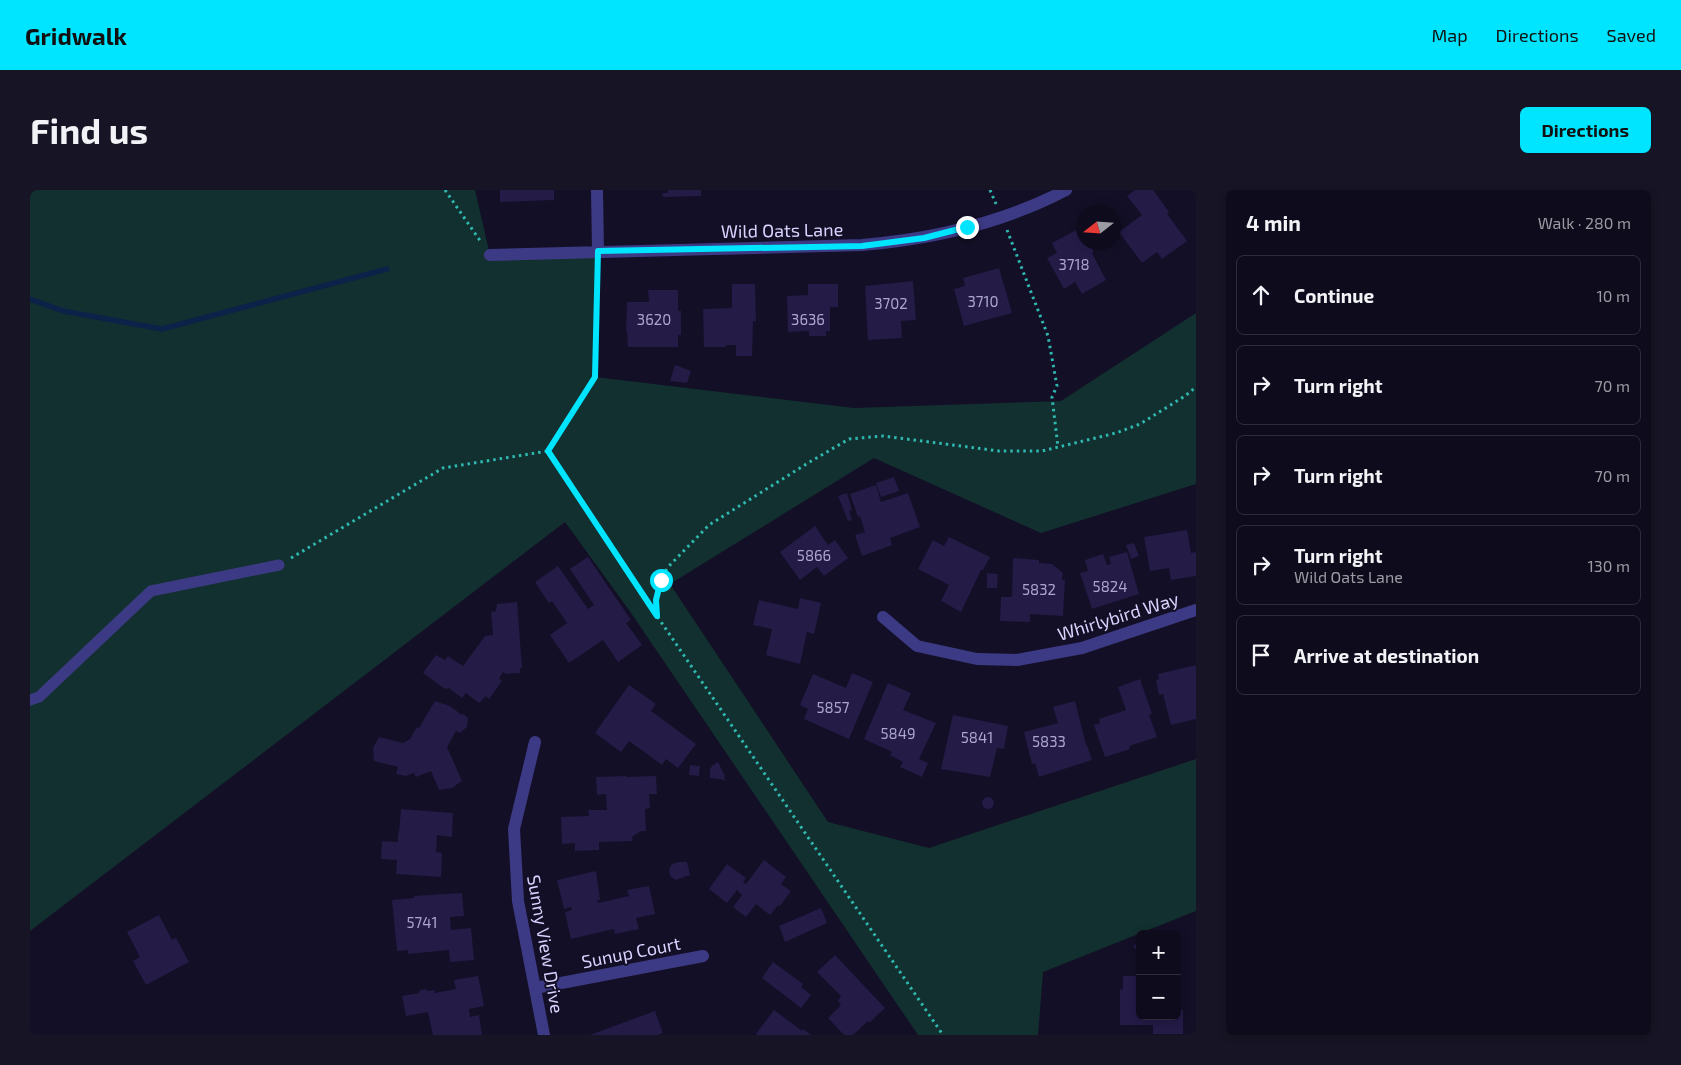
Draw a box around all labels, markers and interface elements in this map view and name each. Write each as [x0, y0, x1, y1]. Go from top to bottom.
text: Gridwalk [25, 21, 127, 50]
text: Map [1431, 24, 1468, 46]
text: Directions [1496, 24, 1579, 46]
text: Saved [1607, 24, 1656, 46]
button: Directions [1520, 107, 1651, 153]
text: Find us [30, 109, 148, 151]
north arrow [1076, 205, 1121, 250]
text: 4 min [1246, 210, 1301, 235]
text: Walk · 280 m [1538, 213, 1631, 232]
route end [956, 216, 979, 239]
street label: Wild Oats Lane [721, 218, 843, 242]
house number: 3718 [1058, 255, 1090, 273]
icon: ahead [1247, 281, 1275, 309]
text: Continue [1294, 284, 1374, 307]
text: 10 m [1596, 286, 1630, 305]
house number: 3710 [967, 292, 999, 310]
house number: 3702 [874, 294, 908, 312]
house number: 3620 [637, 310, 671, 328]
house number: 3636 [791, 310, 825, 328]
icon: right [1247, 371, 1275, 399]
text: Turn right [1294, 374, 1382, 397]
text: 70 m [1595, 376, 1630, 395]
icon: right [1247, 461, 1275, 489]
text: Turn right [1294, 464, 1382, 487]
text: 70 m [1595, 466, 1630, 485]
text: Turn right [1294, 544, 1382, 567]
house number: 5866 [797, 546, 831, 564]
icon: right [1247, 551, 1275, 579]
text: 130 m [1588, 556, 1630, 575]
text: Wild Oats Lane [1294, 567, 1403, 586]
route start [650, 569, 673, 592]
house number: 5824 [1093, 577, 1127, 595]
house number: 5832 [1022, 580, 1056, 598]
street label: Whirlybird Way [1055, 587, 1182, 645]
icon: arrive [1247, 641, 1275, 669]
text: Arrive at destination [1294, 644, 1479, 667]
house number: 5857 [817, 698, 850, 716]
house number: 5849 [881, 724, 915, 742]
house number: 5841 [961, 728, 993, 746]
house number: 5833 [1032, 732, 1066, 750]
street label: Sunny View Drive [523, 873, 569, 1015]
house number: 5741 [407, 913, 437, 931]
map controls [1136, 930, 1181, 1020]
button: + [1136, 930, 1181, 975]
street label: Sunup Court [580, 932, 682, 972]
button: − [1136, 975, 1181, 1020]

